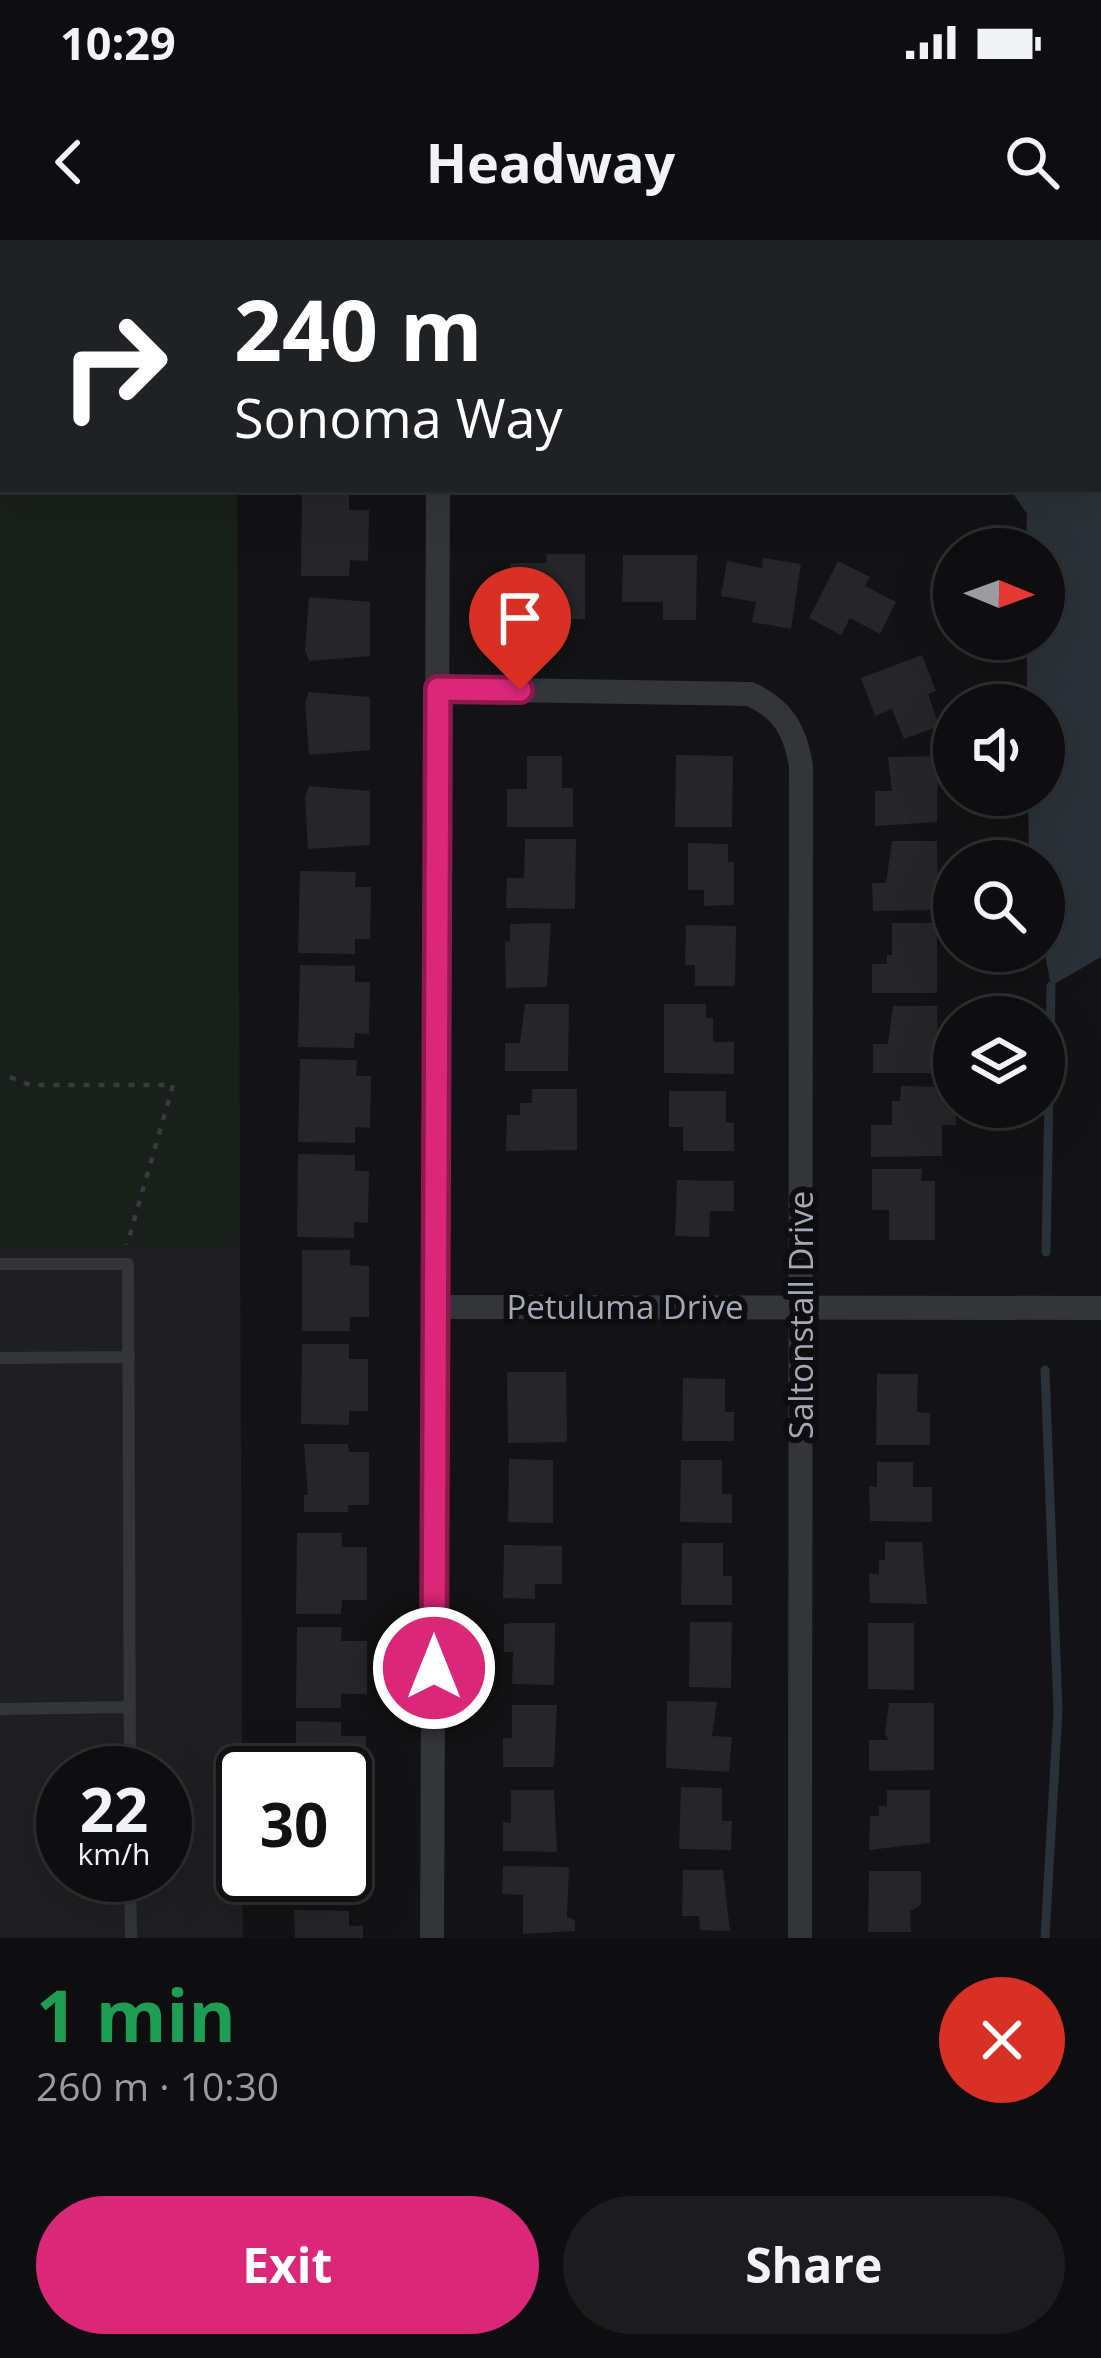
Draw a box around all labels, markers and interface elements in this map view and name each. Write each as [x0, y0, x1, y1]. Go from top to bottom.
text: 10:29 [60, 12, 176, 73]
text: Headway [426, 125, 675, 199]
icon: back [36, 129, 102, 195]
icon: search [999, 129, 1065, 195]
text: 240 m [234, 271, 482, 386]
icon: right [36, 288, 192, 444]
text: Sonoma Way [234, 380, 563, 454]
north arrow [933, 528, 1065, 660]
map controls [933, 528, 1065, 1128]
pin [469, 567, 571, 690]
icon: arrive [487, 585, 553, 651]
button: sound [933, 684, 1065, 816]
button: search [933, 840, 1065, 972]
button: layers [933, 996, 1065, 1128]
street label: Saltonstall Drive [778, 1191, 823, 1439]
street label: Petuluma Drive [506, 1284, 744, 1329]
position arrow [371, 1605, 497, 1731]
speed limit sign: 30 [216, 1746, 372, 1902]
text: 22 [80, 1768, 148, 1850]
text: km/h [78, 1833, 150, 1874]
text: 1 min [36, 1965, 236, 2063]
button: close [939, 1977, 1065, 2103]
text: 260 m · 10:30 [36, 2059, 279, 2112]
button: Exit [36, 2196, 539, 2334]
button: Share [563, 2196, 1065, 2334]

